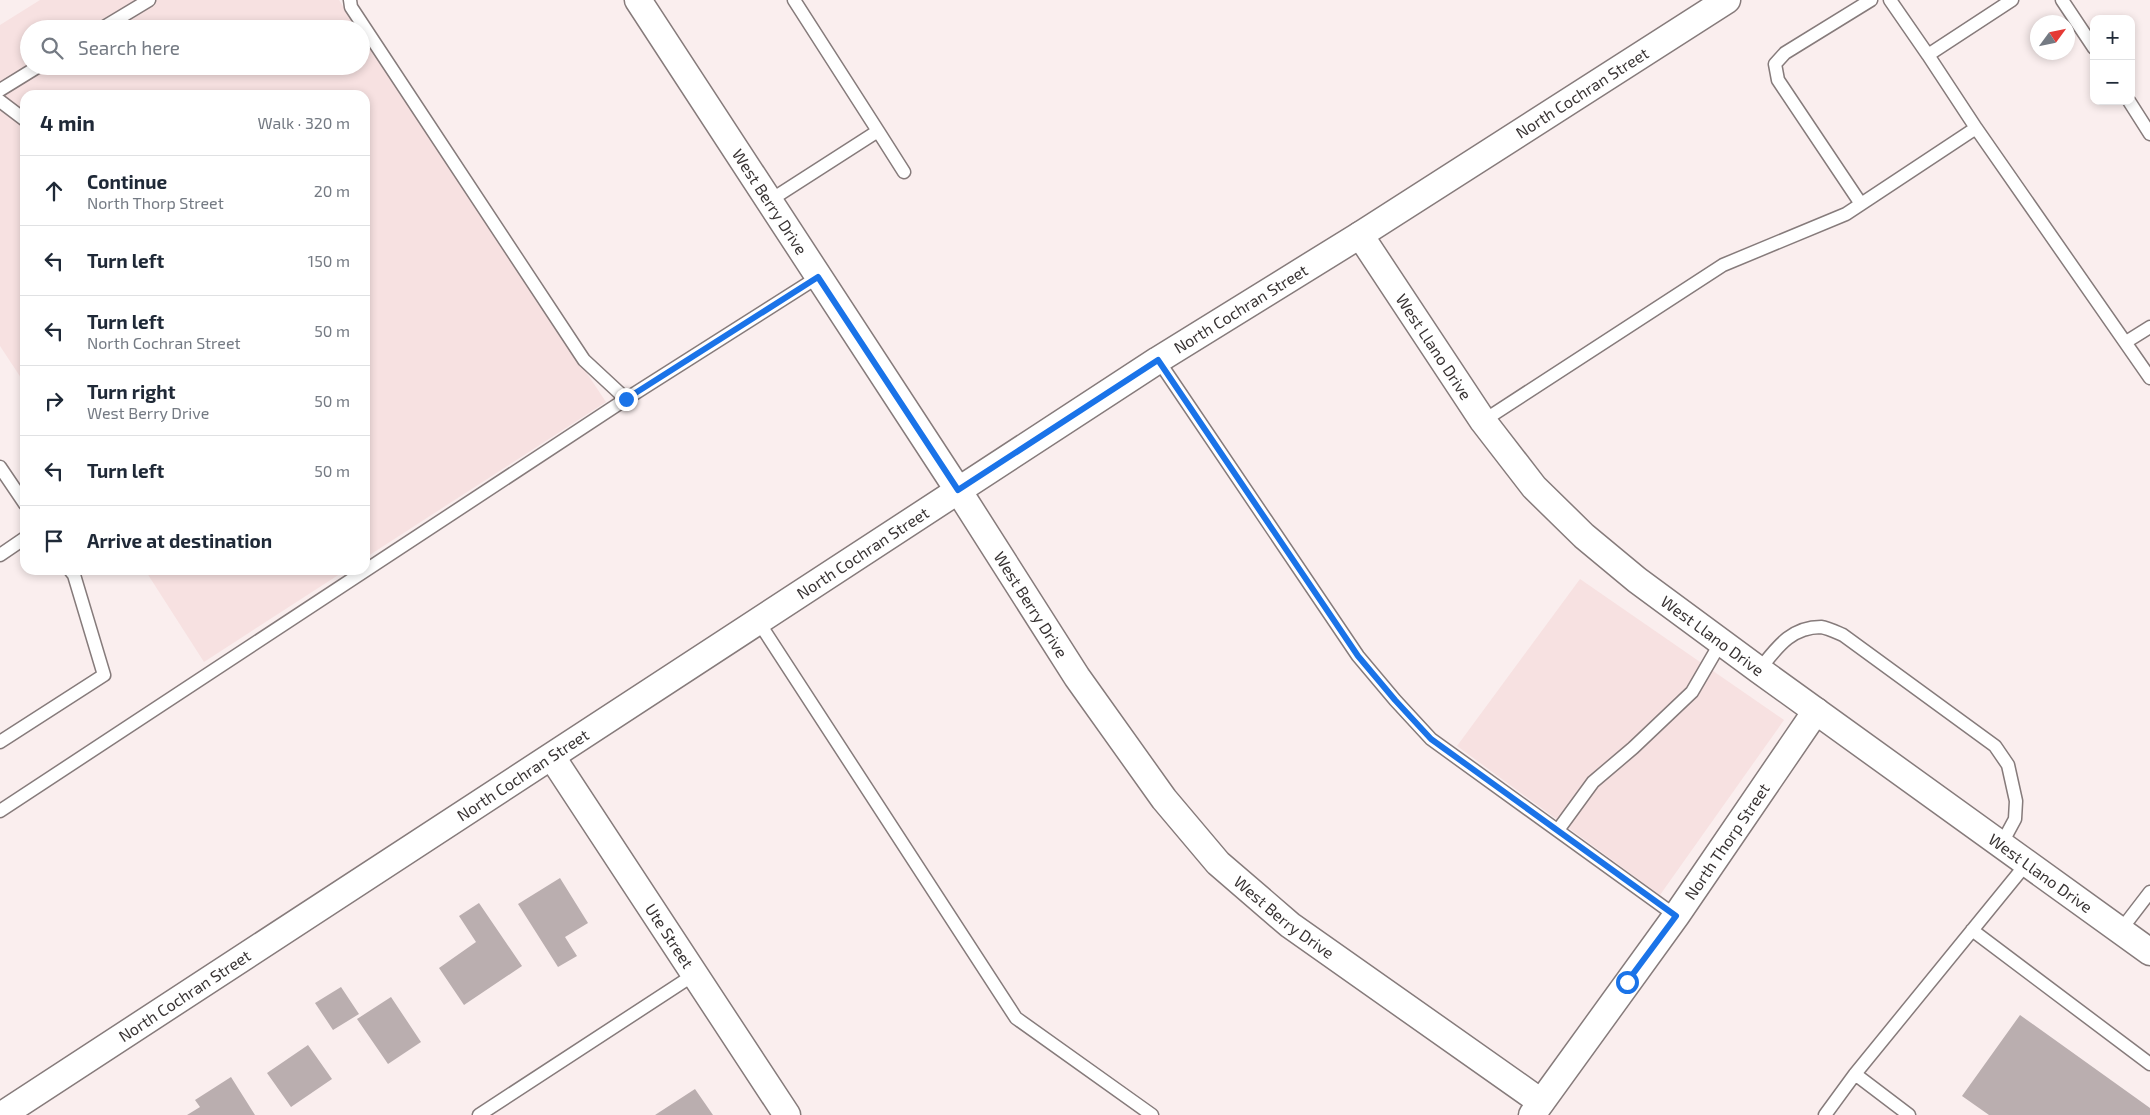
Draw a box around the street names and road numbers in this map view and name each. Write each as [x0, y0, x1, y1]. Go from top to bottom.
street label: North Cochran Street [1512, 43, 1652, 142]
street label: West Berry Drive [729, 145, 812, 258]
street label: North Cochran Street [1170, 260, 1311, 357]
street label: West Llano Drive [1392, 290, 1476, 403]
street label: North Cochran Street [793, 502, 932, 602]
street label: West Berry Drive [990, 548, 1072, 661]
street label: West Llano Drive [1658, 591, 1768, 679]
street label: North Cochran Street [453, 724, 592, 824]
street label: North Thorp Street [1680, 779, 1773, 903]
street label: West Llano Drive [1985, 829, 2096, 916]
street label: West Berry Drive [1231, 871, 1338, 962]
street label: Ute Street [642, 900, 698, 972]
street label: North Cochran Street [115, 945, 254, 1045]

